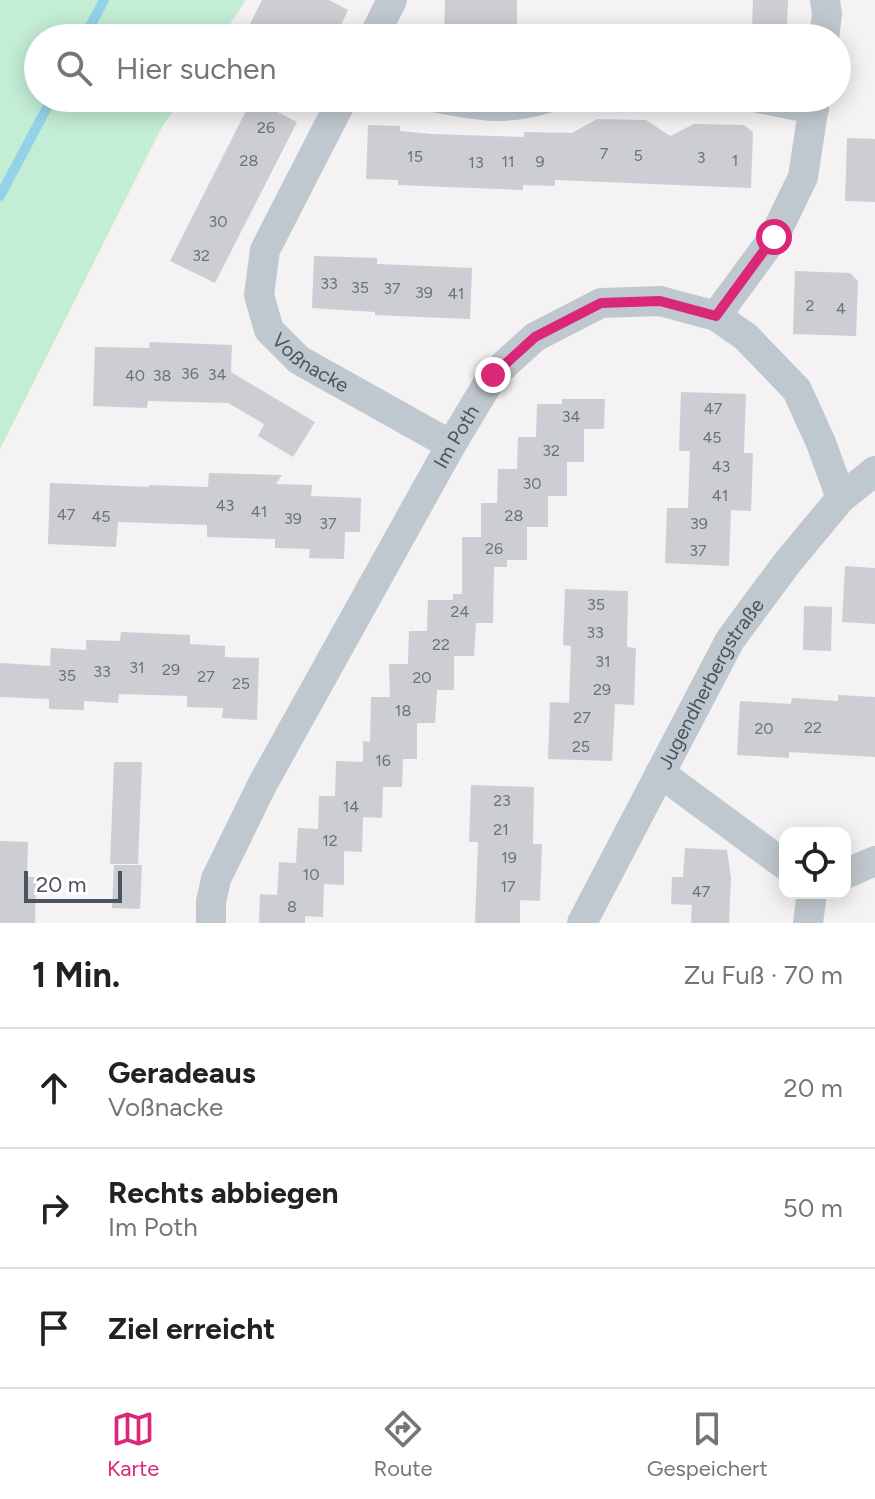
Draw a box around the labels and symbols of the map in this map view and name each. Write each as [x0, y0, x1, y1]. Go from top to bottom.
house number: 26 [257, 118, 275, 137]
house number: 7 [600, 144, 609, 163]
house number: 5 [633, 146, 643, 165]
house number: 15 [407, 147, 423, 166]
house number: 3 [697, 148, 705, 167]
house number: 28 [240, 151, 258, 170]
house number: 1 [732, 151, 738, 170]
house number: 11 [501, 152, 515, 171]
house number: 9 [535, 152, 545, 171]
house number: 13 [468, 153, 484, 172]
house number: 30 [209, 212, 227, 231]
route start [756, 219, 792, 255]
house number: 32 [192, 246, 210, 265]
house number: 33 [320, 274, 338, 293]
house number: 35 [351, 278, 369, 297]
house number: 37 [383, 279, 401, 298]
house number: 39 [415, 283, 433, 302]
house number: 41 [448, 284, 464, 303]
house number: 2 [806, 296, 814, 315]
house number: 4 [836, 299, 846, 318]
street label: Voßnacke [267, 328, 353, 397]
route end [475, 357, 511, 393]
house number: 36 [181, 364, 199, 383]
house number: 34 [208, 365, 226, 384]
house number: 40 [125, 366, 145, 385]
house number: 38 [153, 366, 171, 385]
house number: 47 [704, 399, 723, 418]
street label: Im Poth [428, 401, 484, 472]
house number: 34 [562, 407, 580, 426]
house number: 45 [702, 428, 722, 447]
house number: 32 [542, 441, 560, 460]
house number: 43 [712, 457, 730, 476]
house number: 30 [523, 474, 541, 493]
house number: 41 [712, 486, 728, 505]
house number: 43 [216, 496, 234, 515]
house number: 41 [251, 502, 267, 521]
house number: 47 [57, 505, 76, 524]
house number: 28 [505, 506, 523, 525]
house number: 45 [91, 507, 111, 526]
house number: 39 [284, 509, 302, 528]
house number: 37 [319, 514, 337, 533]
house number: 39 [690, 514, 708, 533]
house number: 26 [485, 539, 503, 558]
house number: 37 [689, 541, 707, 560]
street label: Jugendherbergstraße [653, 593, 769, 773]
house number: 35 [587, 595, 605, 614]
house number: 24 [451, 602, 469, 621]
house number: 33 [586, 623, 604, 642]
house number: 22 [432, 635, 450, 654]
house number: 31 [595, 652, 611, 671]
house number: 31 [129, 658, 145, 677]
house number: 29 [162, 660, 180, 679]
house number: 33 [93, 662, 111, 681]
house number: 35 [58, 666, 76, 685]
house number: 27 [197, 667, 215, 686]
house number: 20 [412, 668, 432, 687]
house number: 25 [232, 674, 250, 693]
house number: 29 [593, 680, 611, 699]
house number: 18 [395, 701, 411, 720]
house number: 27 [573, 708, 591, 727]
house number: 22 [804, 718, 822, 737]
house number: 20 [754, 719, 774, 738]
house number: 25 [572, 737, 590, 756]
house number: 16 [375, 751, 391, 770]
house number: 23 [493, 791, 511, 810]
house number: 14 [343, 797, 359, 816]
house number: 21 [493, 820, 509, 839]
house number: 12 [322, 831, 338, 850]
house number: 19 [501, 848, 517, 867]
house number: 10 [303, 865, 319, 884]
scale bar [24, 867, 122, 903]
house number: 17 [500, 877, 516, 896]
house number: 47 [692, 882, 711, 901]
house number: 8 [287, 897, 297, 916]

